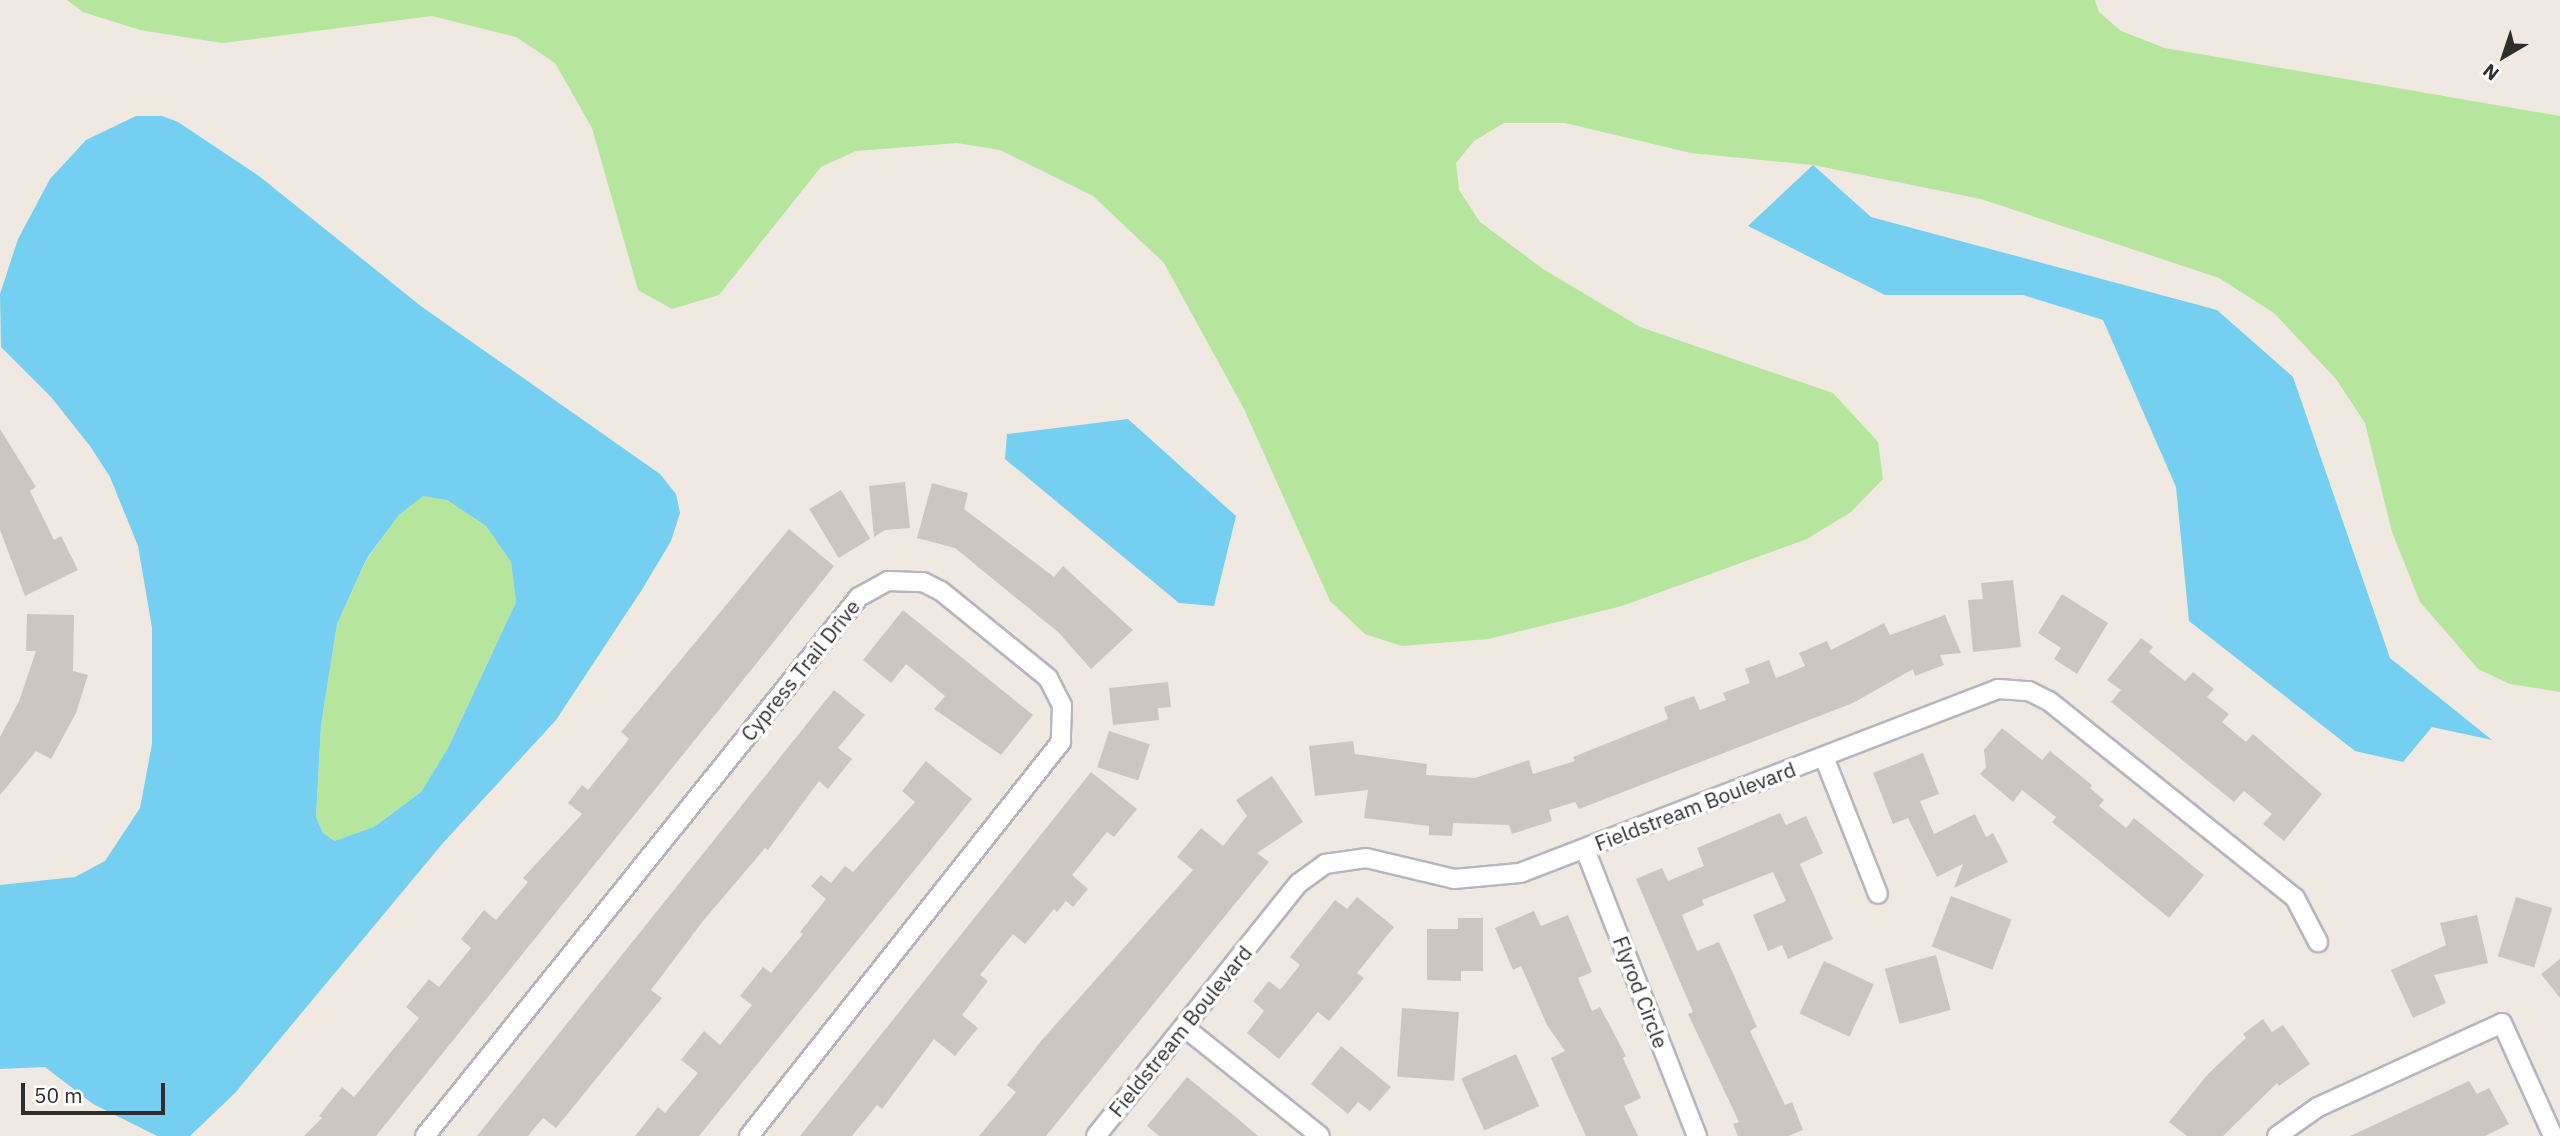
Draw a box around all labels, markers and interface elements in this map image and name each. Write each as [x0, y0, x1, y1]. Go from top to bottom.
north arrow [2469, 21, 2539, 91]
text: N [2478, 59, 2504, 86]
street label: Cypress Trail Drive [735, 594, 865, 746]
street label: Fieldstream Boulevard [1591, 756, 1799, 856]
street label: Flyrod Circle [1608, 932, 1674, 1052]
street label: Fieldstream Boulevard [1103, 940, 1257, 1122]
scale bar [24, 1070, 168, 1114]
text: 50 m [34, 1081, 83, 1109]

